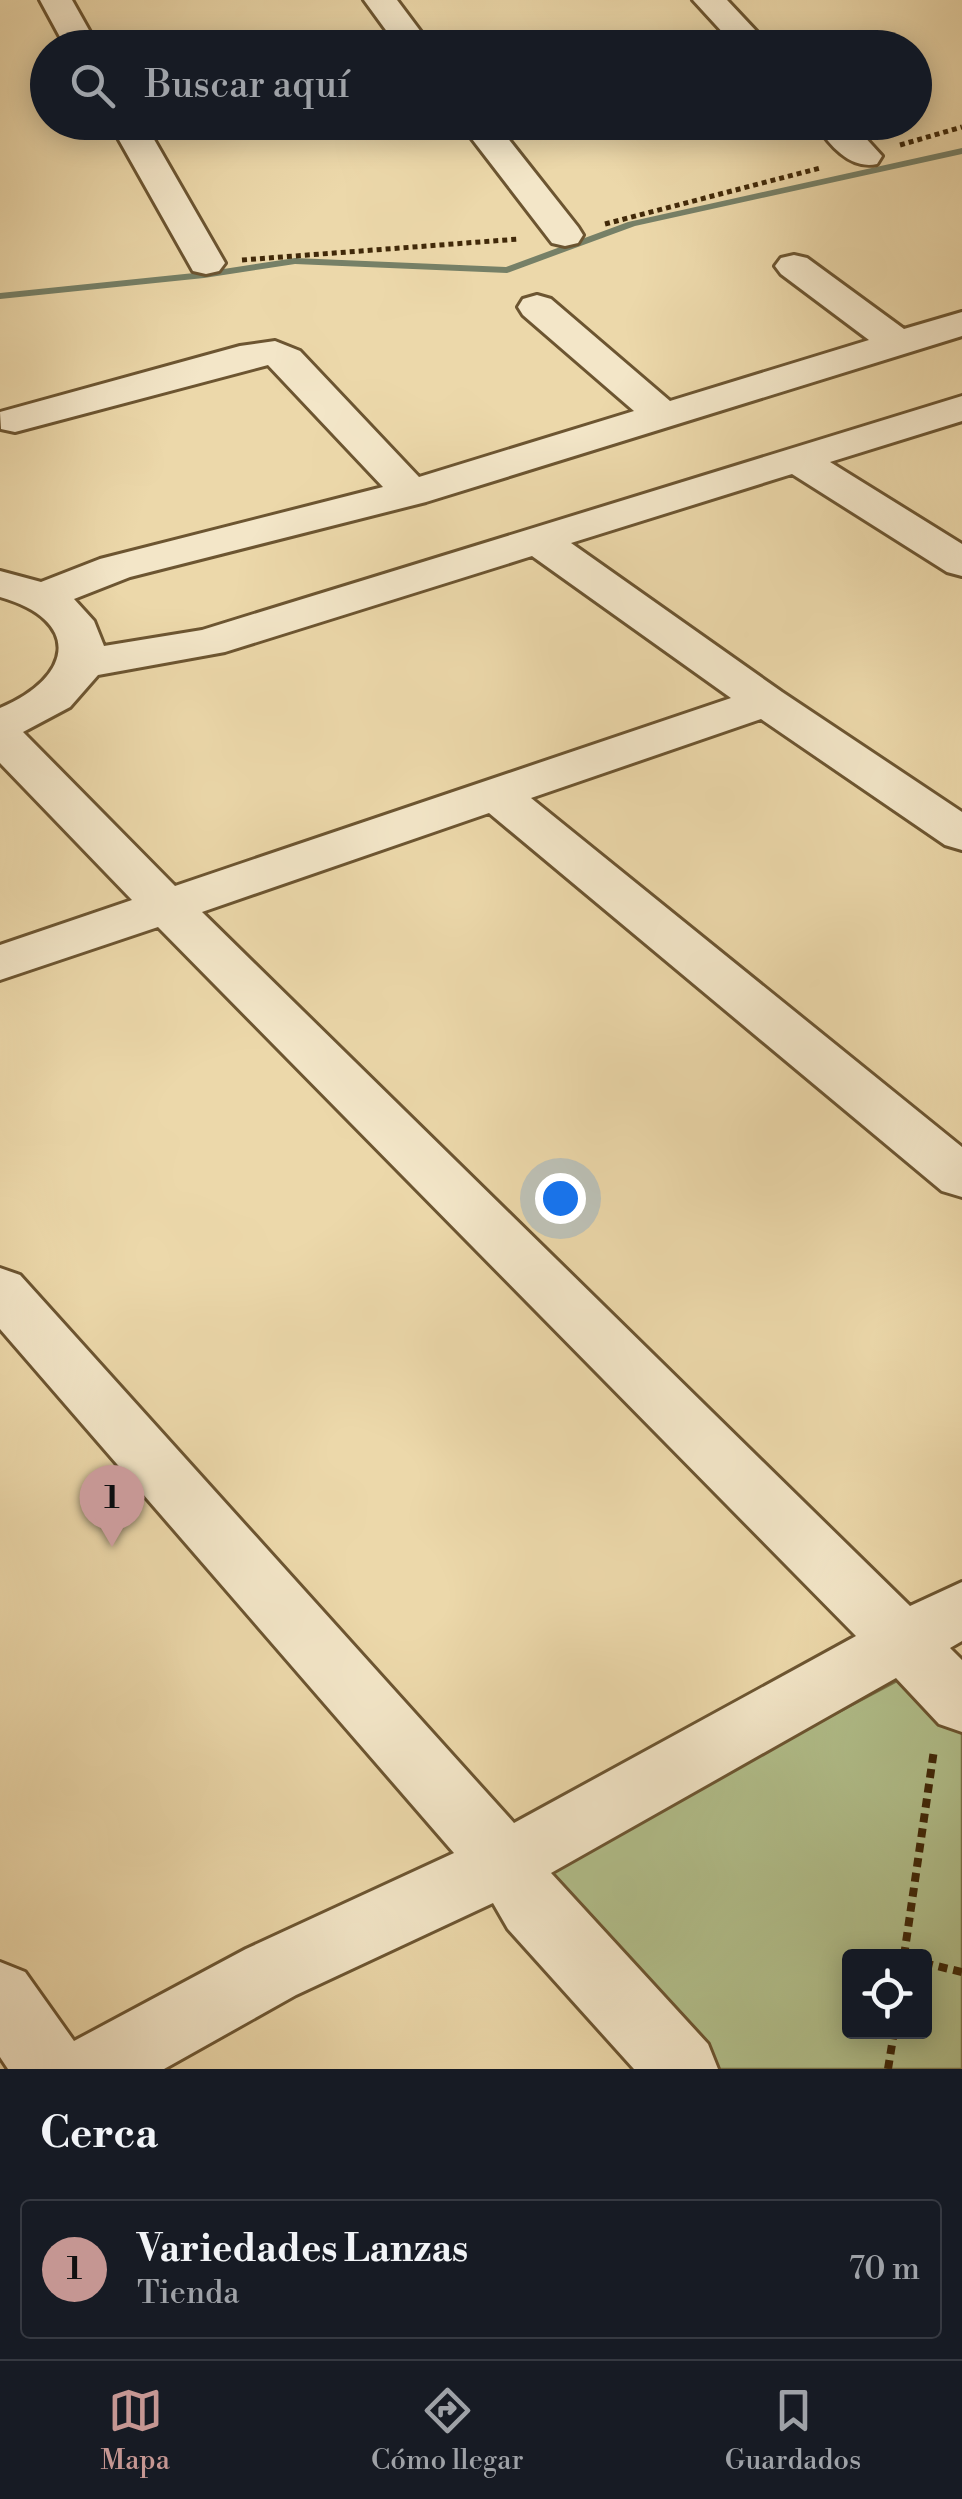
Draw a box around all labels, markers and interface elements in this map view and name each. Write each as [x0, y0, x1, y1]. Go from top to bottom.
search box [30, 30, 932, 140]
icon: search [65, 58, 120, 113]
text: Buscar aquí [145, 62, 350, 109]
your location [535, 1173, 586, 1224]
pin: 1 [80, 1464, 144, 1547]
map controls [842, 1949, 932, 2039]
button: locate [842, 1949, 932, 2039]
text: Cerca [40, 2108, 158, 2161]
text: Variedades Lanzas [137, 2226, 468, 2273]
text: 1 [67, 2249, 82, 2289]
text: 70 m [849, 2249, 920, 2289]
text: Tienda [137, 2273, 239, 2313]
tab: Mapa [101, 2383, 170, 2478]
tab: Cómo llegar [371, 2383, 524, 2478]
tab: Guardados [725, 2383, 861, 2478]

